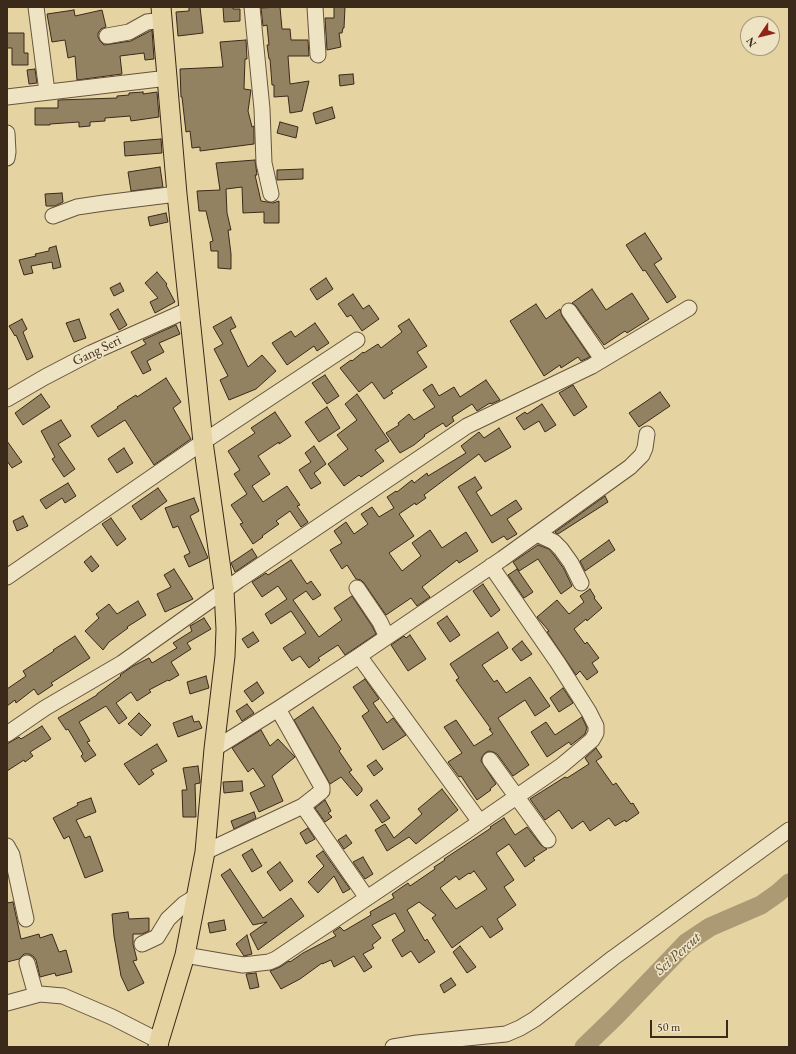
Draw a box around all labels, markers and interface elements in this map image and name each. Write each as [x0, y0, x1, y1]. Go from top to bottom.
north arrow [740, 16, 780, 56]
text: N [743, 35, 759, 50]
street label: Gang Seri [70, 332, 124, 370]
water label: Sei Percut [651, 929, 705, 979]
scale bar [652, 1012, 730, 1038]
text: 50 m [657, 1019, 680, 1035]

